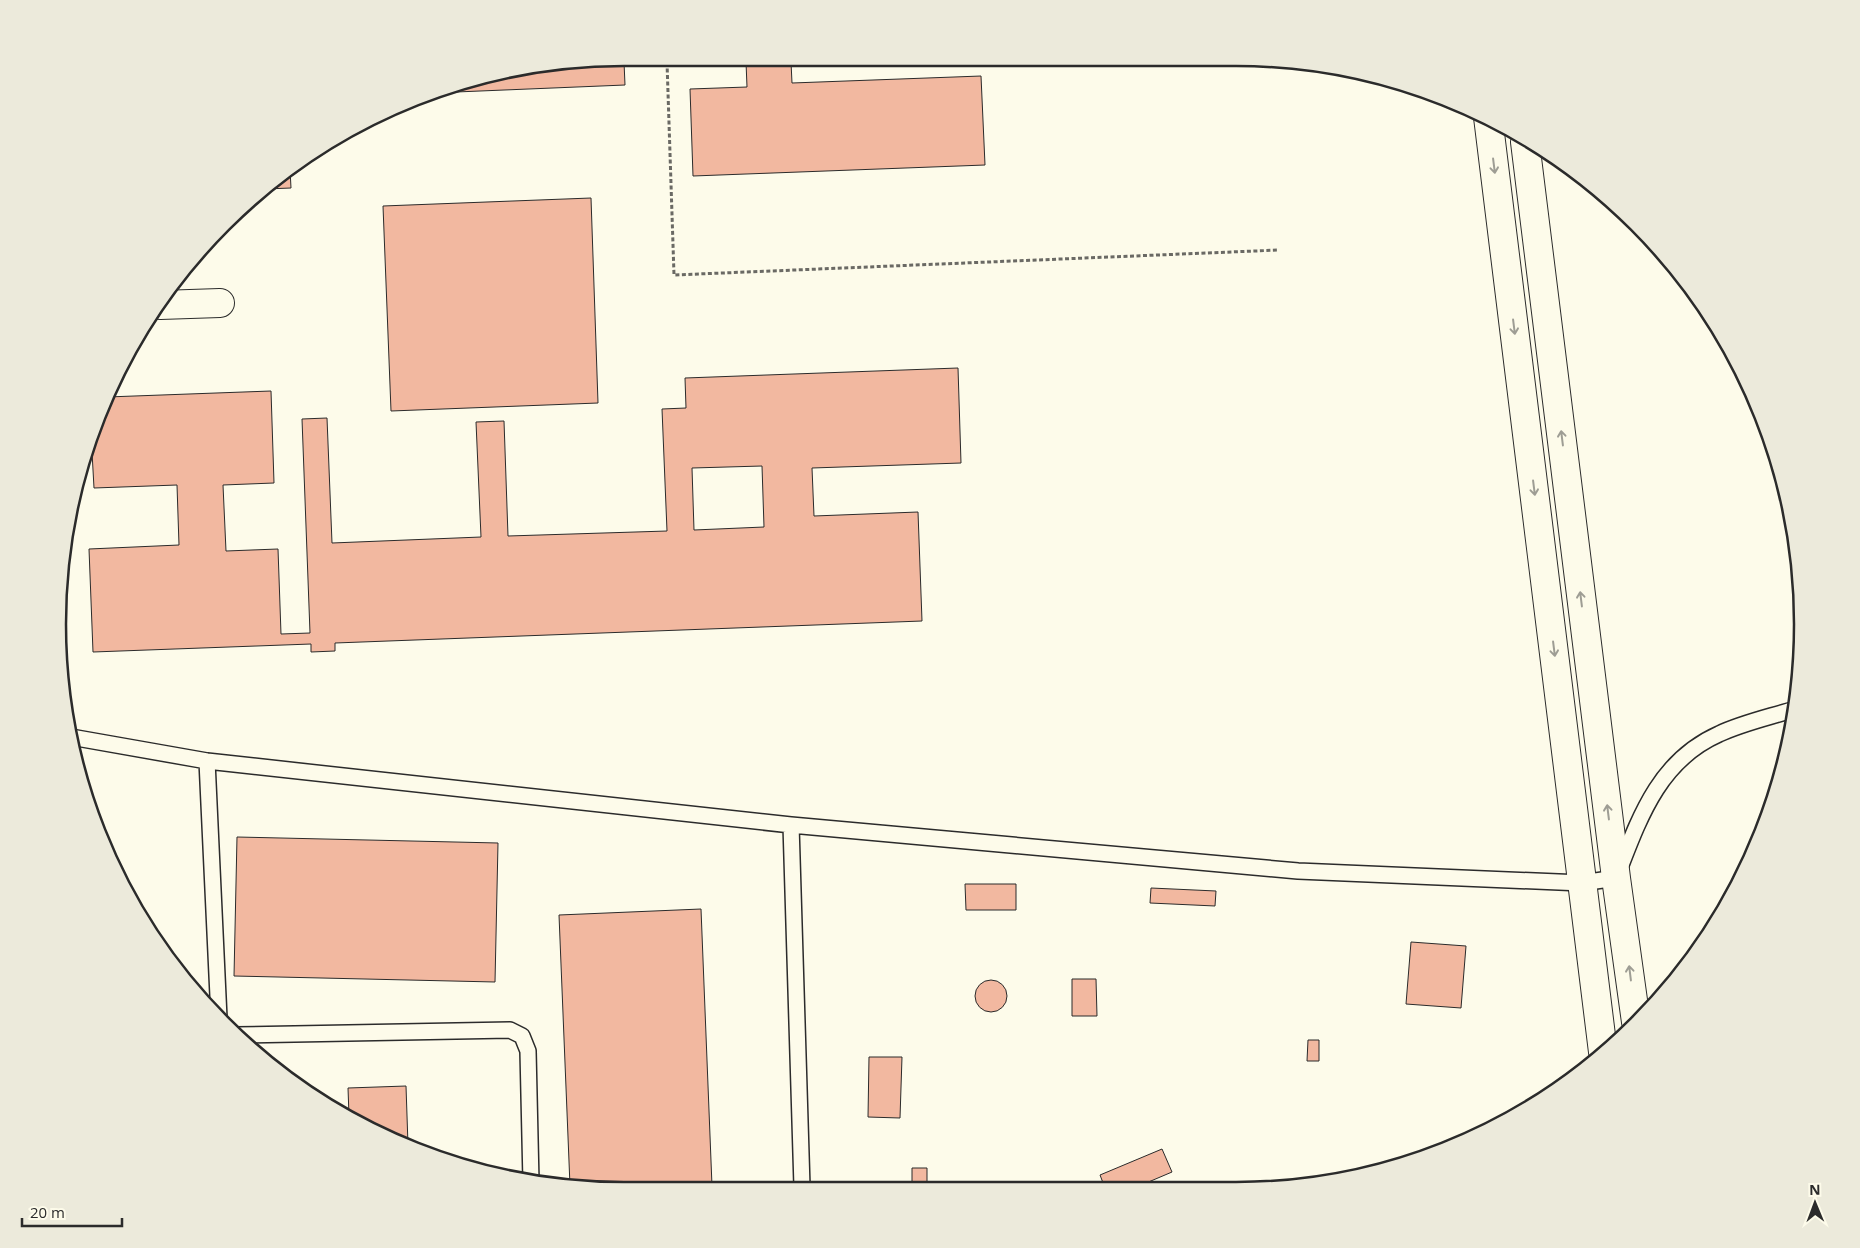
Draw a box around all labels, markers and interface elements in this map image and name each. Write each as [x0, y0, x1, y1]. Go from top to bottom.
one-way arrow [1489, 157, 1499, 173]
one-way arrow [1509, 319, 1519, 335]
one-way arrow [1556, 430, 1566, 446]
one-way arrow [1529, 480, 1539, 496]
one-way arrow [1576, 591, 1586, 607]
one-way arrow [1549, 641, 1559, 657]
one-way arrow [1603, 805, 1613, 821]
one-way arrow [1625, 966, 1635, 982]
north arrow [1790, 1178, 1840, 1228]
text: N [1809, 1180, 1821, 1199]
scale bar [22, 1196, 122, 1228]
text: 20 m [30, 1202, 65, 1222]

